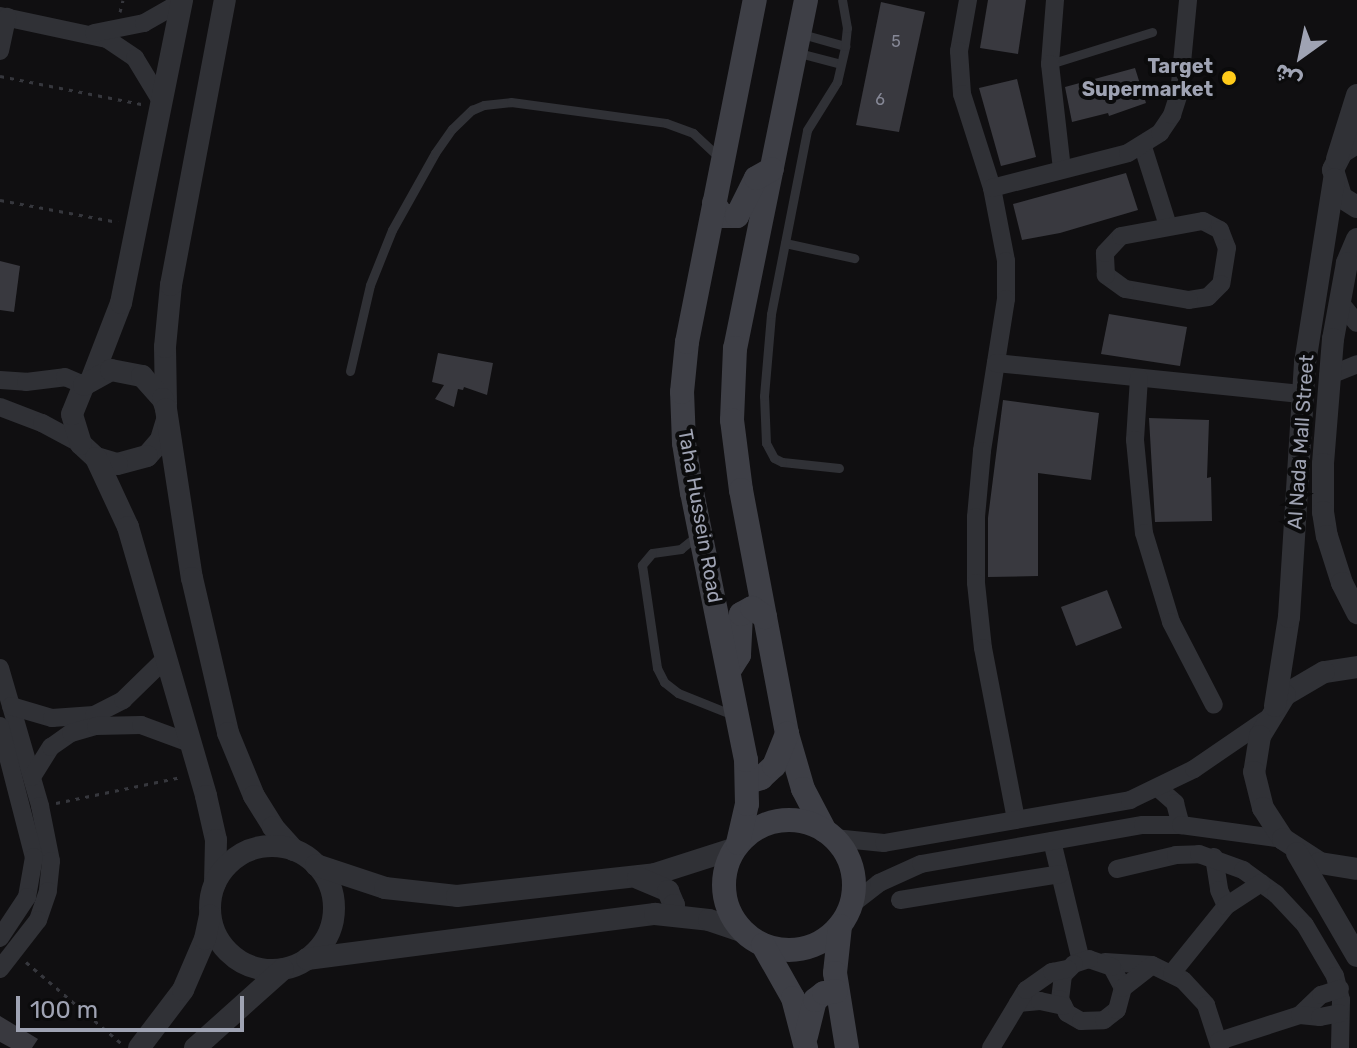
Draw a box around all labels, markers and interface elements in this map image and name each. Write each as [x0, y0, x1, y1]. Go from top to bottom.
north arrow [1261, 16, 1341, 96]
house number: 5 [891, 32, 901, 52]
place label: Target Supermarket [1082, 54, 1213, 101]
text: ش [1269, 58, 1307, 95]
marker: Target Supermarket [1220, 69, 1238, 87]
house number: 6 [875, 90, 885, 110]
street label: Al Nada Mall Street [1283, 354, 1319, 530]
street label: Taha Hussein Road [673, 427, 727, 605]
scale bar [20, 980, 248, 1030]
text: 100 m [30, 996, 98, 1024]

